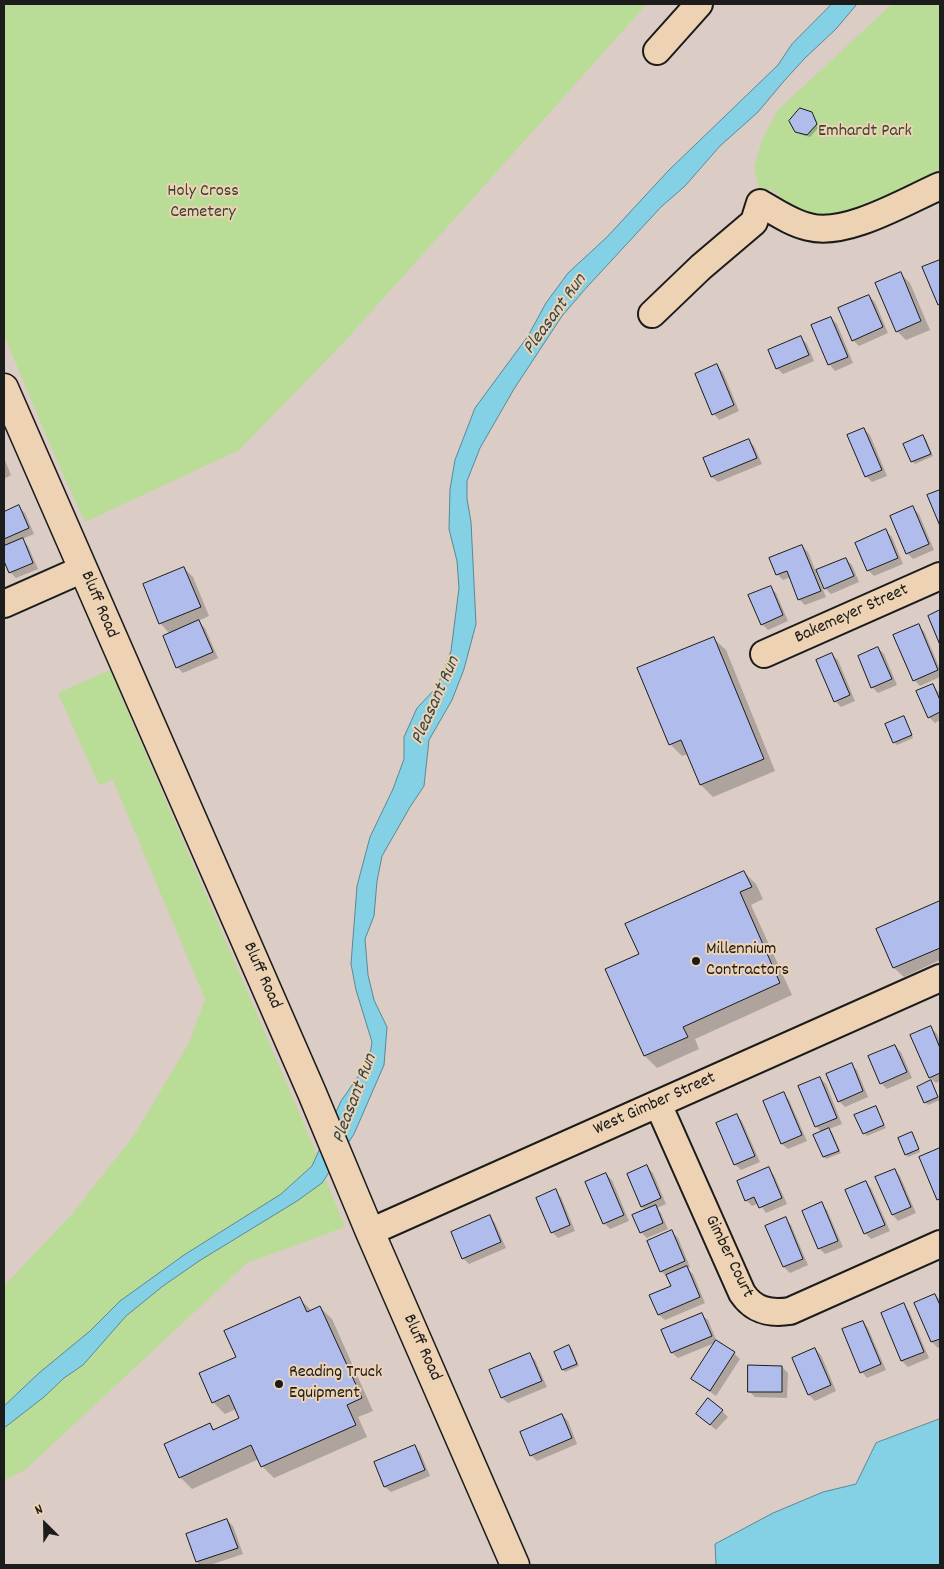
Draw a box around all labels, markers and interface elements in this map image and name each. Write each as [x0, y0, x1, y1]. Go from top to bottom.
park label: Emhardt Park [818, 122, 912, 144]
park label: Holy Cross Cemetery [167, 182, 239, 224]
water label: Pleasant Run [519, 270, 593, 360]
street label: Bluff Road [74, 568, 122, 642]
street label: Bakemeyer Street [792, 580, 912, 650]
water label: Pleasant Run [408, 654, 466, 748]
street label: Bluff Road [237, 939, 285, 1013]
place label: Millennium Contractors [706, 940, 789, 982]
marker: Millennium Contractors [690, 955, 702, 967]
water label: Pleasant Run [329, 1051, 383, 1147]
street label: West Gimber Street [590, 1068, 720, 1142]
street label: Gimber Court [699, 1212, 757, 1302]
street label: Bluff Road [397, 1311, 445, 1385]
place label: Reading Truck Equipment [289, 1363, 382, 1406]
marker: Reading Truck Equipment [273, 1378, 285, 1390]
north arrow [20, 1499, 70, 1549]
text: N [32, 1500, 46, 1521]

